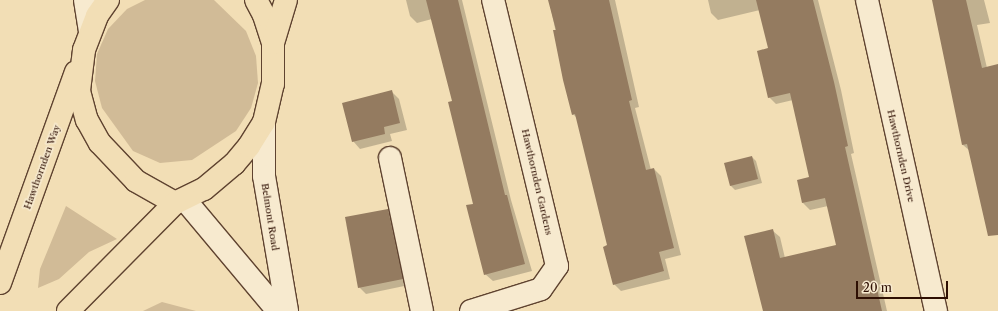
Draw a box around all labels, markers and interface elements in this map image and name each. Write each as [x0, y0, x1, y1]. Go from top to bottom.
street label: Hawthornden Drive [884, 108, 918, 204]
street label: Hawthornden Way [21, 123, 63, 211]
street label: Hawthornden Gardens [519, 128, 555, 236]
street label: Belmont Road [259, 182, 281, 252]
scale bar [858, 273, 950, 299]
text: 20 m [863, 280, 892, 295]

